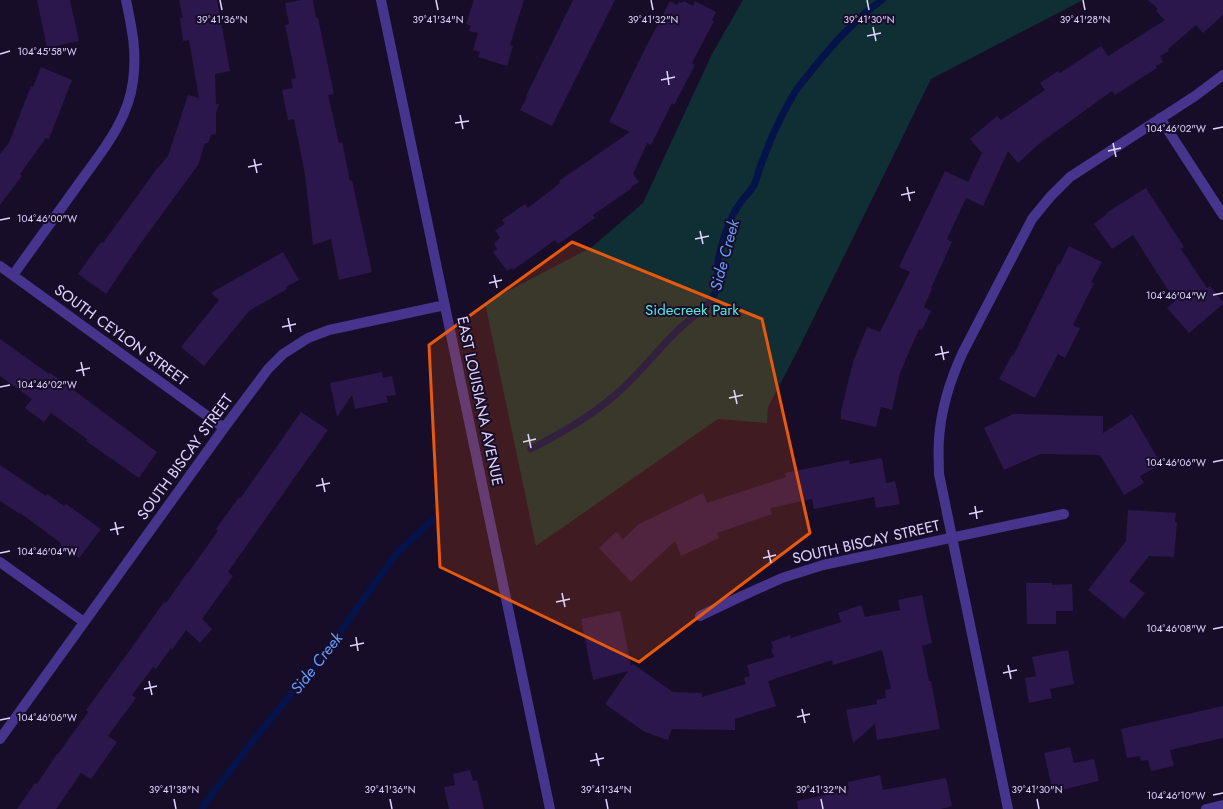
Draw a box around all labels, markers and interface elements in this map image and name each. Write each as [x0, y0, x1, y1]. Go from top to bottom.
text: 39°41'36"N [197, 12, 247, 27]
text: 39°41'34"N [413, 12, 463, 27]
text: 39°41'32"N [628, 12, 678, 27]
text: 39°41'30"N [843, 12, 895, 27]
text: 39°41'28"N [1060, 12, 1110, 27]
text: 104°45'58"W [17, 44, 77, 59]
text: 104°46'02"W [1146, 121, 1206, 136]
text: 104°46'00"W [17, 211, 77, 226]
water label: Side Creek [704, 216, 745, 293]
street label: SOUTH CEYLON STREET [50, 279, 192, 391]
text: 104°46'04"W [1146, 288, 1206, 303]
park label: Sidecreek Park [645, 299, 739, 321]
street label: EAST LOUISIANA AVENUE [451, 314, 509, 488]
text: 104°46'02"W [17, 377, 77, 392]
street label: SOUTH BISCAY STREET [132, 390, 238, 524]
text: 104°46'06"W [1146, 455, 1206, 470]
street label: SOUTH BISCAY STREET [790, 514, 942, 570]
text: 104°46'04"W [17, 544, 77, 559]
text: 104°46'08"W [1146, 621, 1206, 636]
water label: Side Creek [285, 627, 349, 699]
text: 104°46'06"W [17, 710, 77, 725]
text: 39°41'38"N [149, 782, 199, 797]
text: 39°41'36"N [365, 782, 415, 797]
text: 39°41'34"N [581, 782, 631, 797]
text: 39°41'32"N [796, 782, 846, 797]
text: 39°41'30"N [1011, 782, 1063, 797]
text: 104°46'10"W [1147, 788, 1205, 803]

